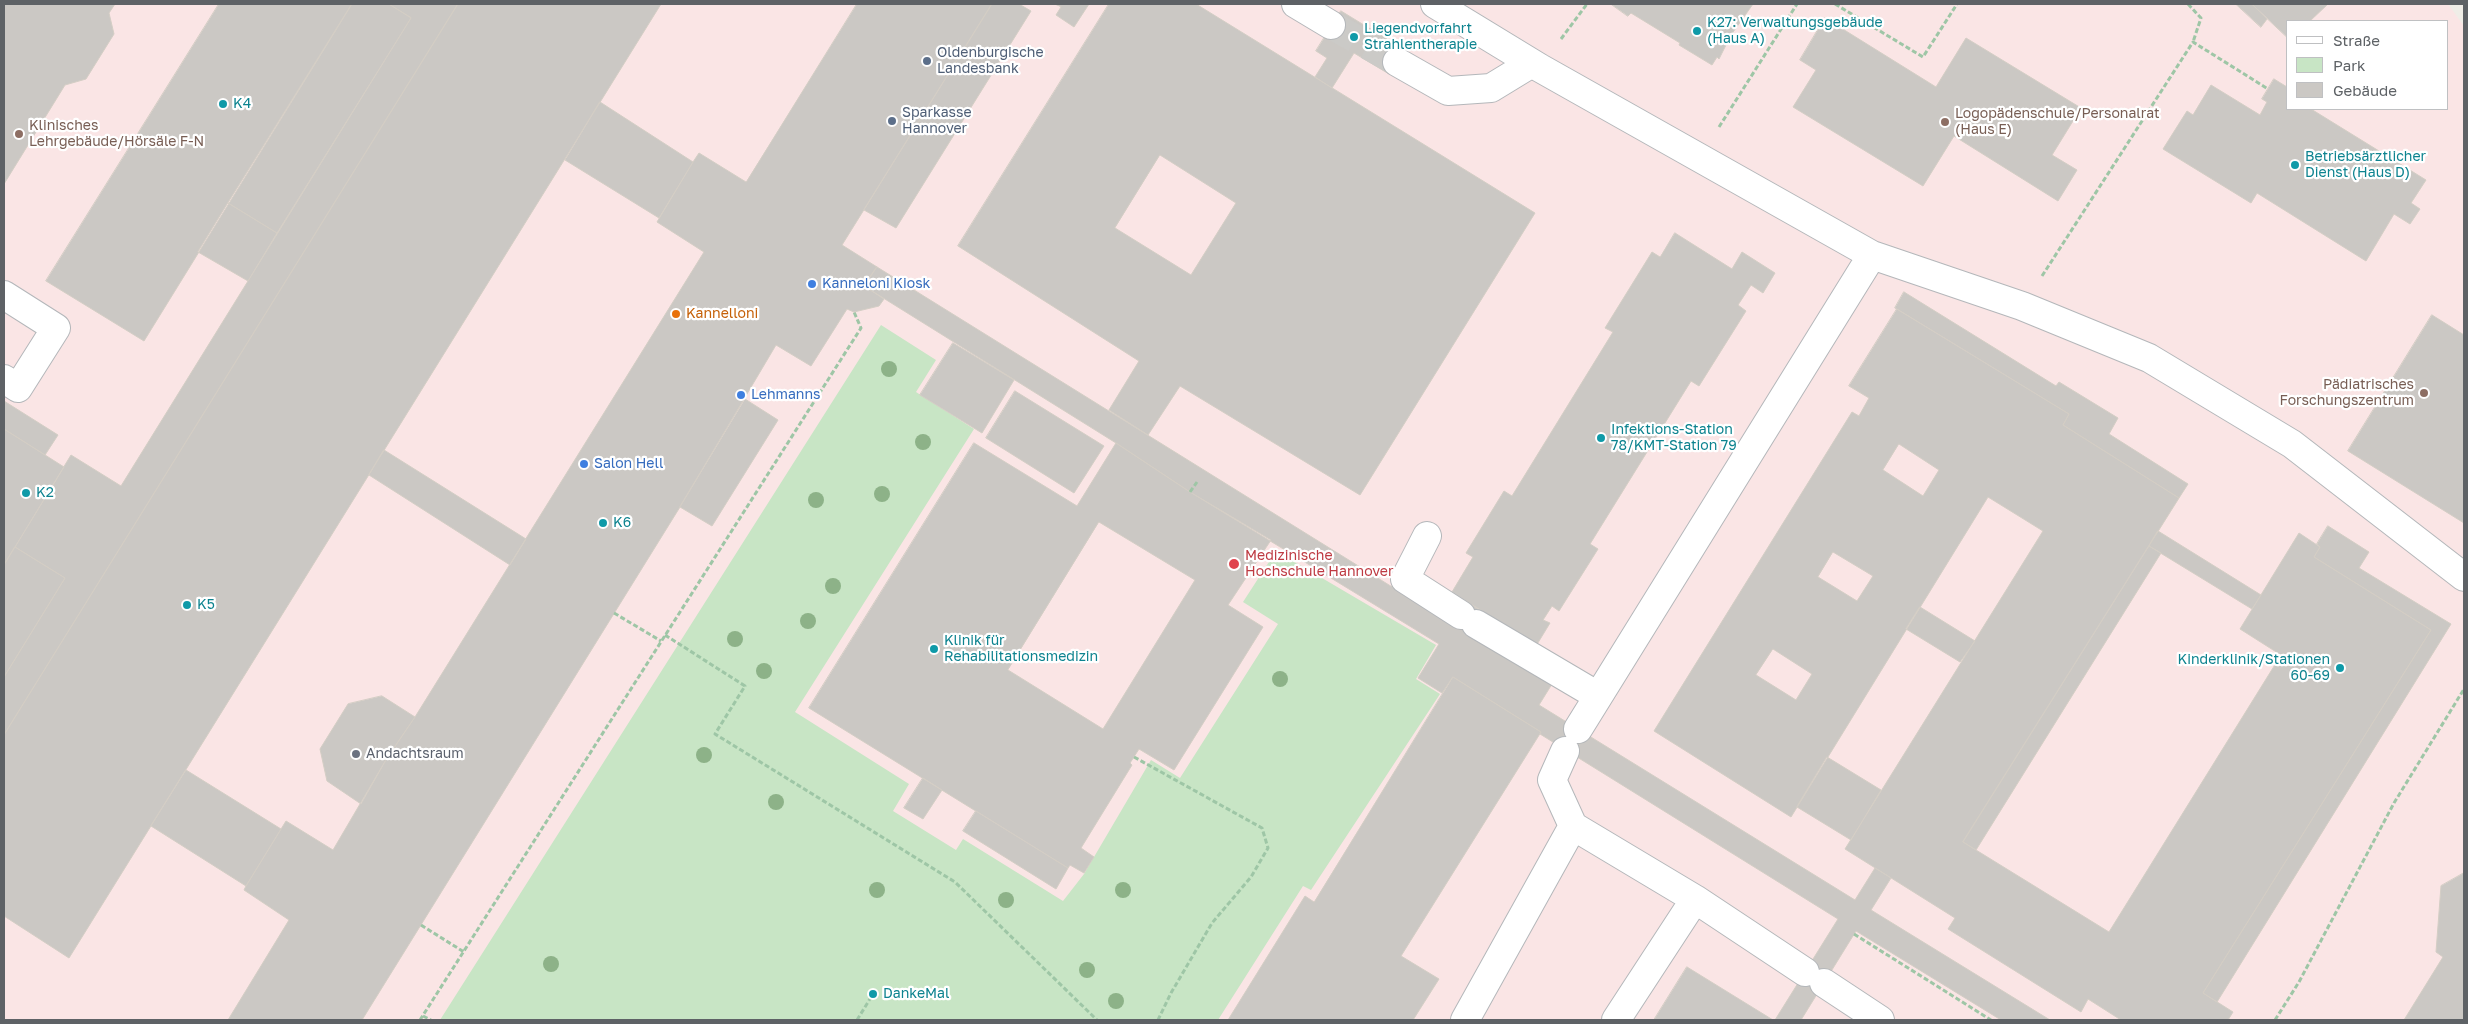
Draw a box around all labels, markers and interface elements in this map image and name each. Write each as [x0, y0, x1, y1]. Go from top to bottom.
place label: K27: Verwaltungsgebäude (Haus A) [1707, 15, 1883, 48]
legend [2286, 20, 2448, 110]
place label: Liegendvorfahrt Strahlentherapie [1364, 21, 1477, 54]
marker: K27: Verwaltungsgebäude (Haus A) [1691, 25, 1703, 37]
marker: Liegendvorfahrt Strahlentherapie [1348, 31, 1360, 43]
text: Straße [2333, 31, 2380, 49]
place label: Oldenburgische Landesbank [937, 45, 1044, 78]
marker: Oldenburgische Landesbank [921, 55, 933, 67]
text: Park [2333, 56, 2365, 74]
text: Gebäude [2333, 81, 2397, 99]
place label: K4 [233, 96, 251, 112]
marker: K4 [217, 98, 229, 110]
place label: Sparkasse Hannover [902, 105, 972, 138]
place label: Logopädenschule/Personalrat (Haus E) [1955, 106, 2160, 138]
marker: Sparkasse Hannover [886, 115, 898, 127]
marker: Logopädenschule/Personalrat (Haus E) [1939, 116, 1951, 128]
place label: Klinisches Lehrgebäude/Hörsäle F-N [29, 118, 204, 150]
marker: Klinisches Lehrgebäude/Hörsäle F-N [13, 128, 25, 140]
place label: Betriebsärztlicher Dienst (Haus D) [2305, 149, 2426, 182]
marker: Betriebsärztlicher Dienst (Haus D) [2289, 159, 2301, 171]
place label: Kanneloni Kiosk [822, 276, 931, 292]
marker: Kanneloni Kiosk [806, 278, 818, 290]
place label: Kannelloni [686, 306, 758, 322]
marker: Kannelloni [670, 308, 682, 320]
place label: Pädiatrisches Forschungszentrum [2280, 377, 2414, 410]
place label: Lehmanns [751, 387, 821, 403]
marker: Pädiatrisches Forschungszentrum [2418, 387, 2430, 399]
marker: Lehmanns [735, 389, 747, 401]
place label: Infektions-Station 78/KMT-Station 79 [1611, 422, 1737, 454]
marker: Infektions-Station 78/KMT-Station 79 [1595, 432, 1607, 444]
place label: Salon Hell [594, 456, 663, 472]
marker: Salon Hell [578, 458, 590, 470]
place label: K2 [36, 485, 54, 501]
marker: K2 [20, 487, 32, 499]
place label: K6 [613, 515, 631, 531]
marker: K6 [597, 517, 609, 529]
place label: Medizinische Hochschule Hannover [1245, 548, 1393, 580]
marker: Medizinische Hochschule Hannover [1227, 557, 1241, 571]
place label: K5 [197, 597, 215, 613]
marker: K5 [181, 599, 193, 611]
place label: Klinik für Rehabilitationsmedizin [944, 633, 1098, 666]
marker: Klinik für Rehabilitationsmedizin [928, 643, 940, 655]
place label: Kinderklinik/Stationen 60-69 [2178, 652, 2330, 684]
marker: Kinderklinik/Stationen 60-69 [2334, 662, 2346, 674]
place label: Andachtsraum [366, 746, 464, 762]
marker: Andachtsraum [350, 748, 362, 760]
place label: DankeMal [883, 986, 949, 1002]
marker: DankeMal [867, 988, 879, 1000]

